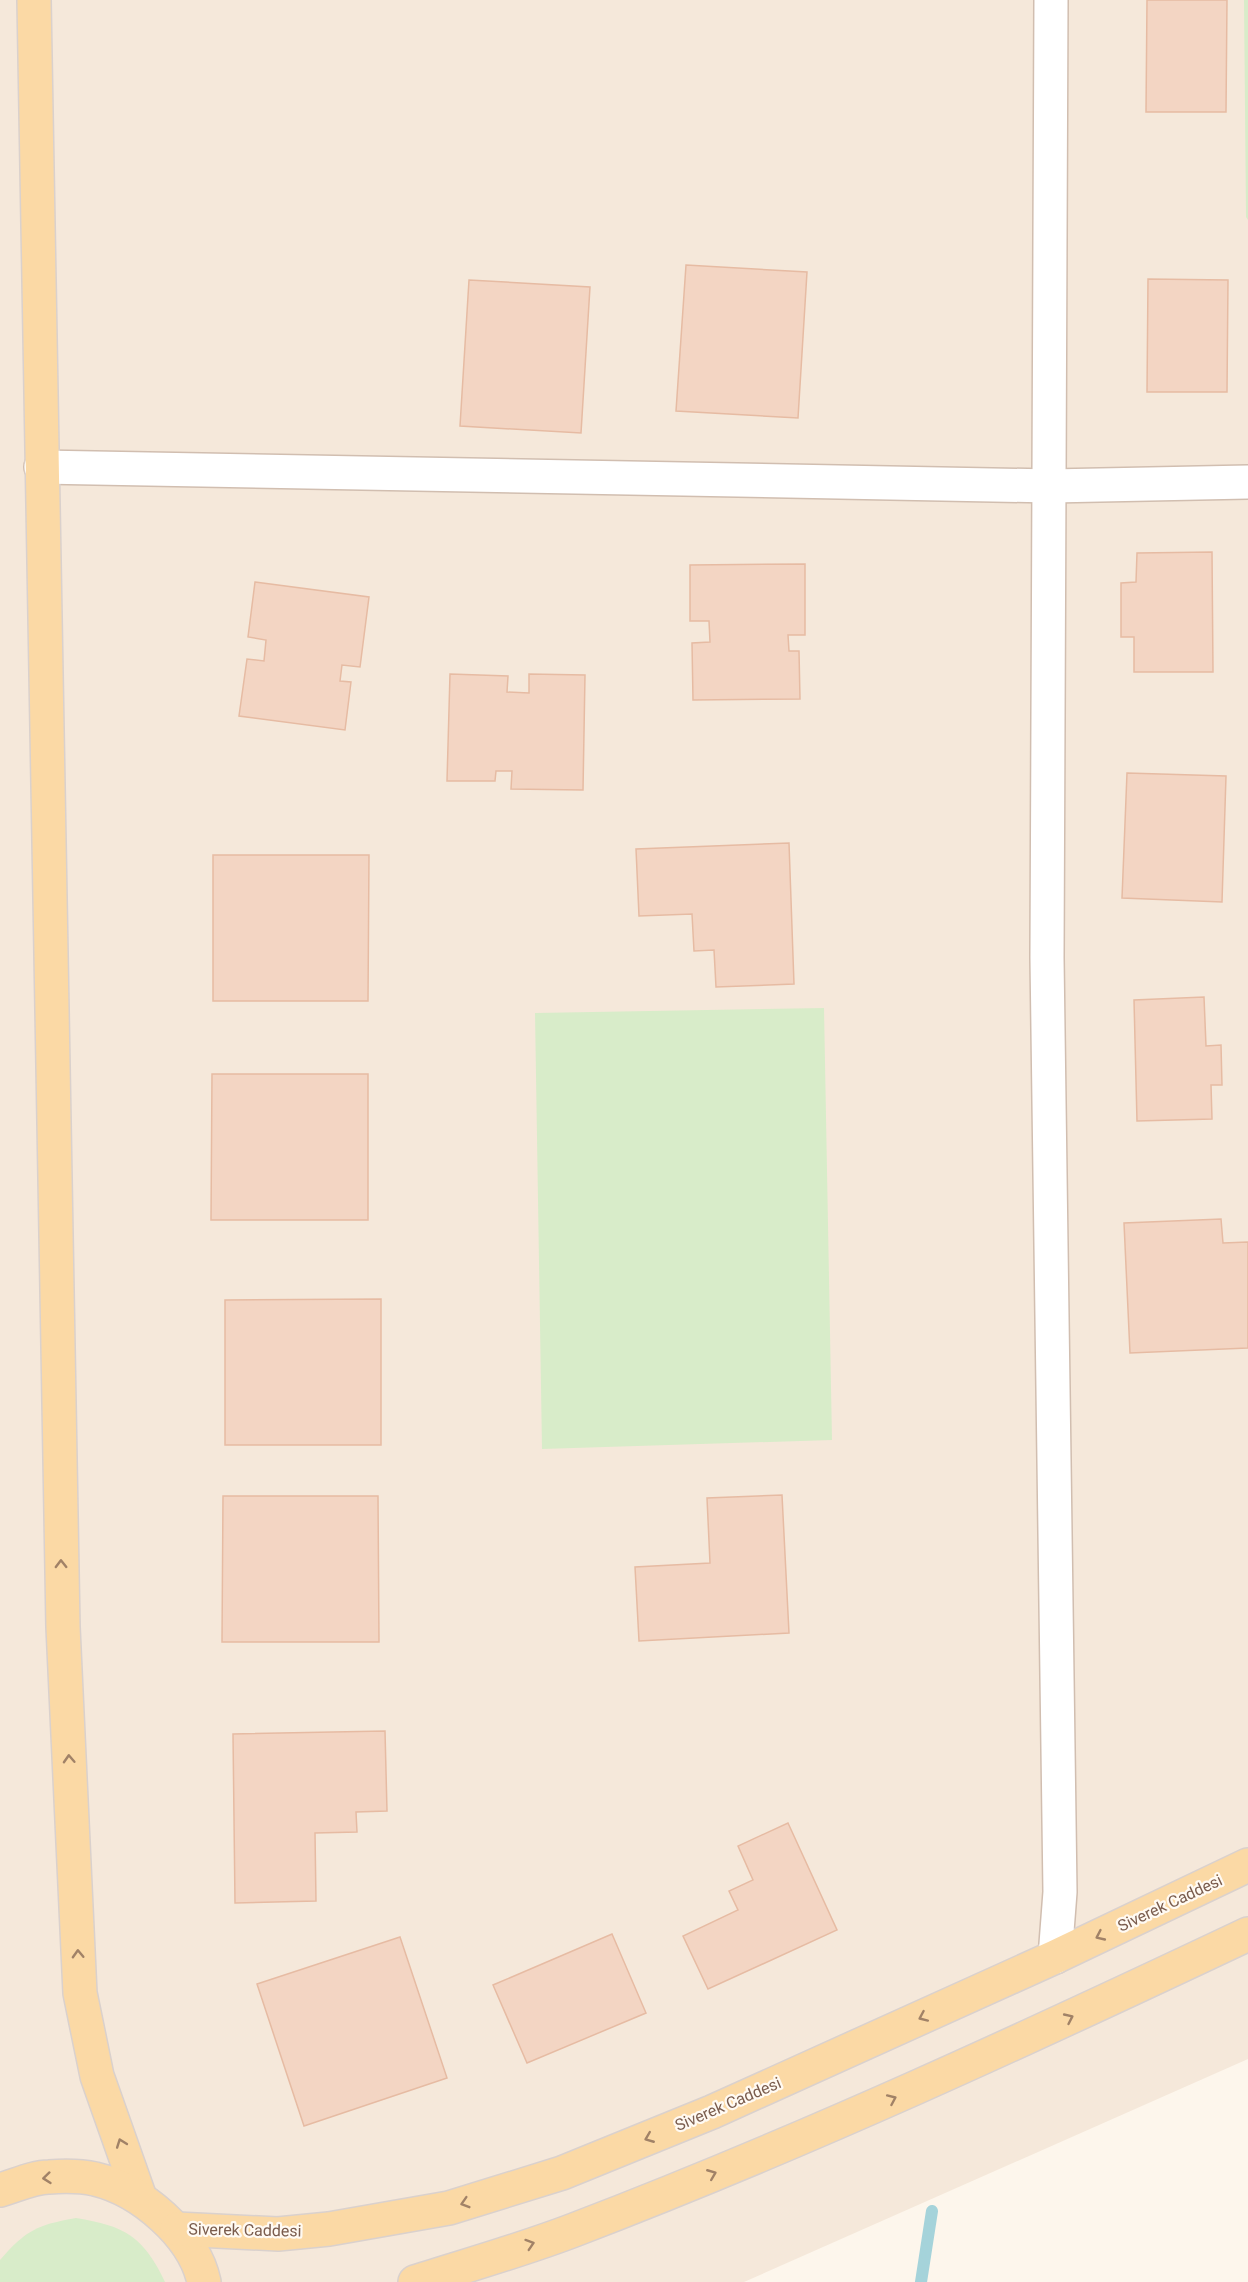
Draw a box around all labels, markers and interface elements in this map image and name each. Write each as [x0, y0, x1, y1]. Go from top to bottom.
one-way arrow [55, 1560, 68, 1569]
one-way arrow [63, 1754, 76, 1763]
street label: Siverek Caddesi [1115, 1870, 1225, 1936]
one-way arrow [1096, 1928, 1107, 1940]
one-way arrow [72, 1949, 85, 1958]
one-way arrow [919, 2010, 930, 2022]
one-way arrow [1063, 2014, 1074, 2026]
street label: Siverek Caddesi [672, 2073, 784, 2135]
one-way arrow [885, 2094, 896, 2106]
one-way arrow [644, 2131, 655, 2143]
one-way arrow [115, 2138, 128, 2149]
one-way arrow [706, 2169, 717, 2181]
one-way arrow [42, 2172, 52, 2184]
one-way arrow [460, 2196, 471, 2208]
street label: Siverek Caddesi [188, 2220, 302, 2240]
one-way arrow [524, 2239, 535, 2252]

